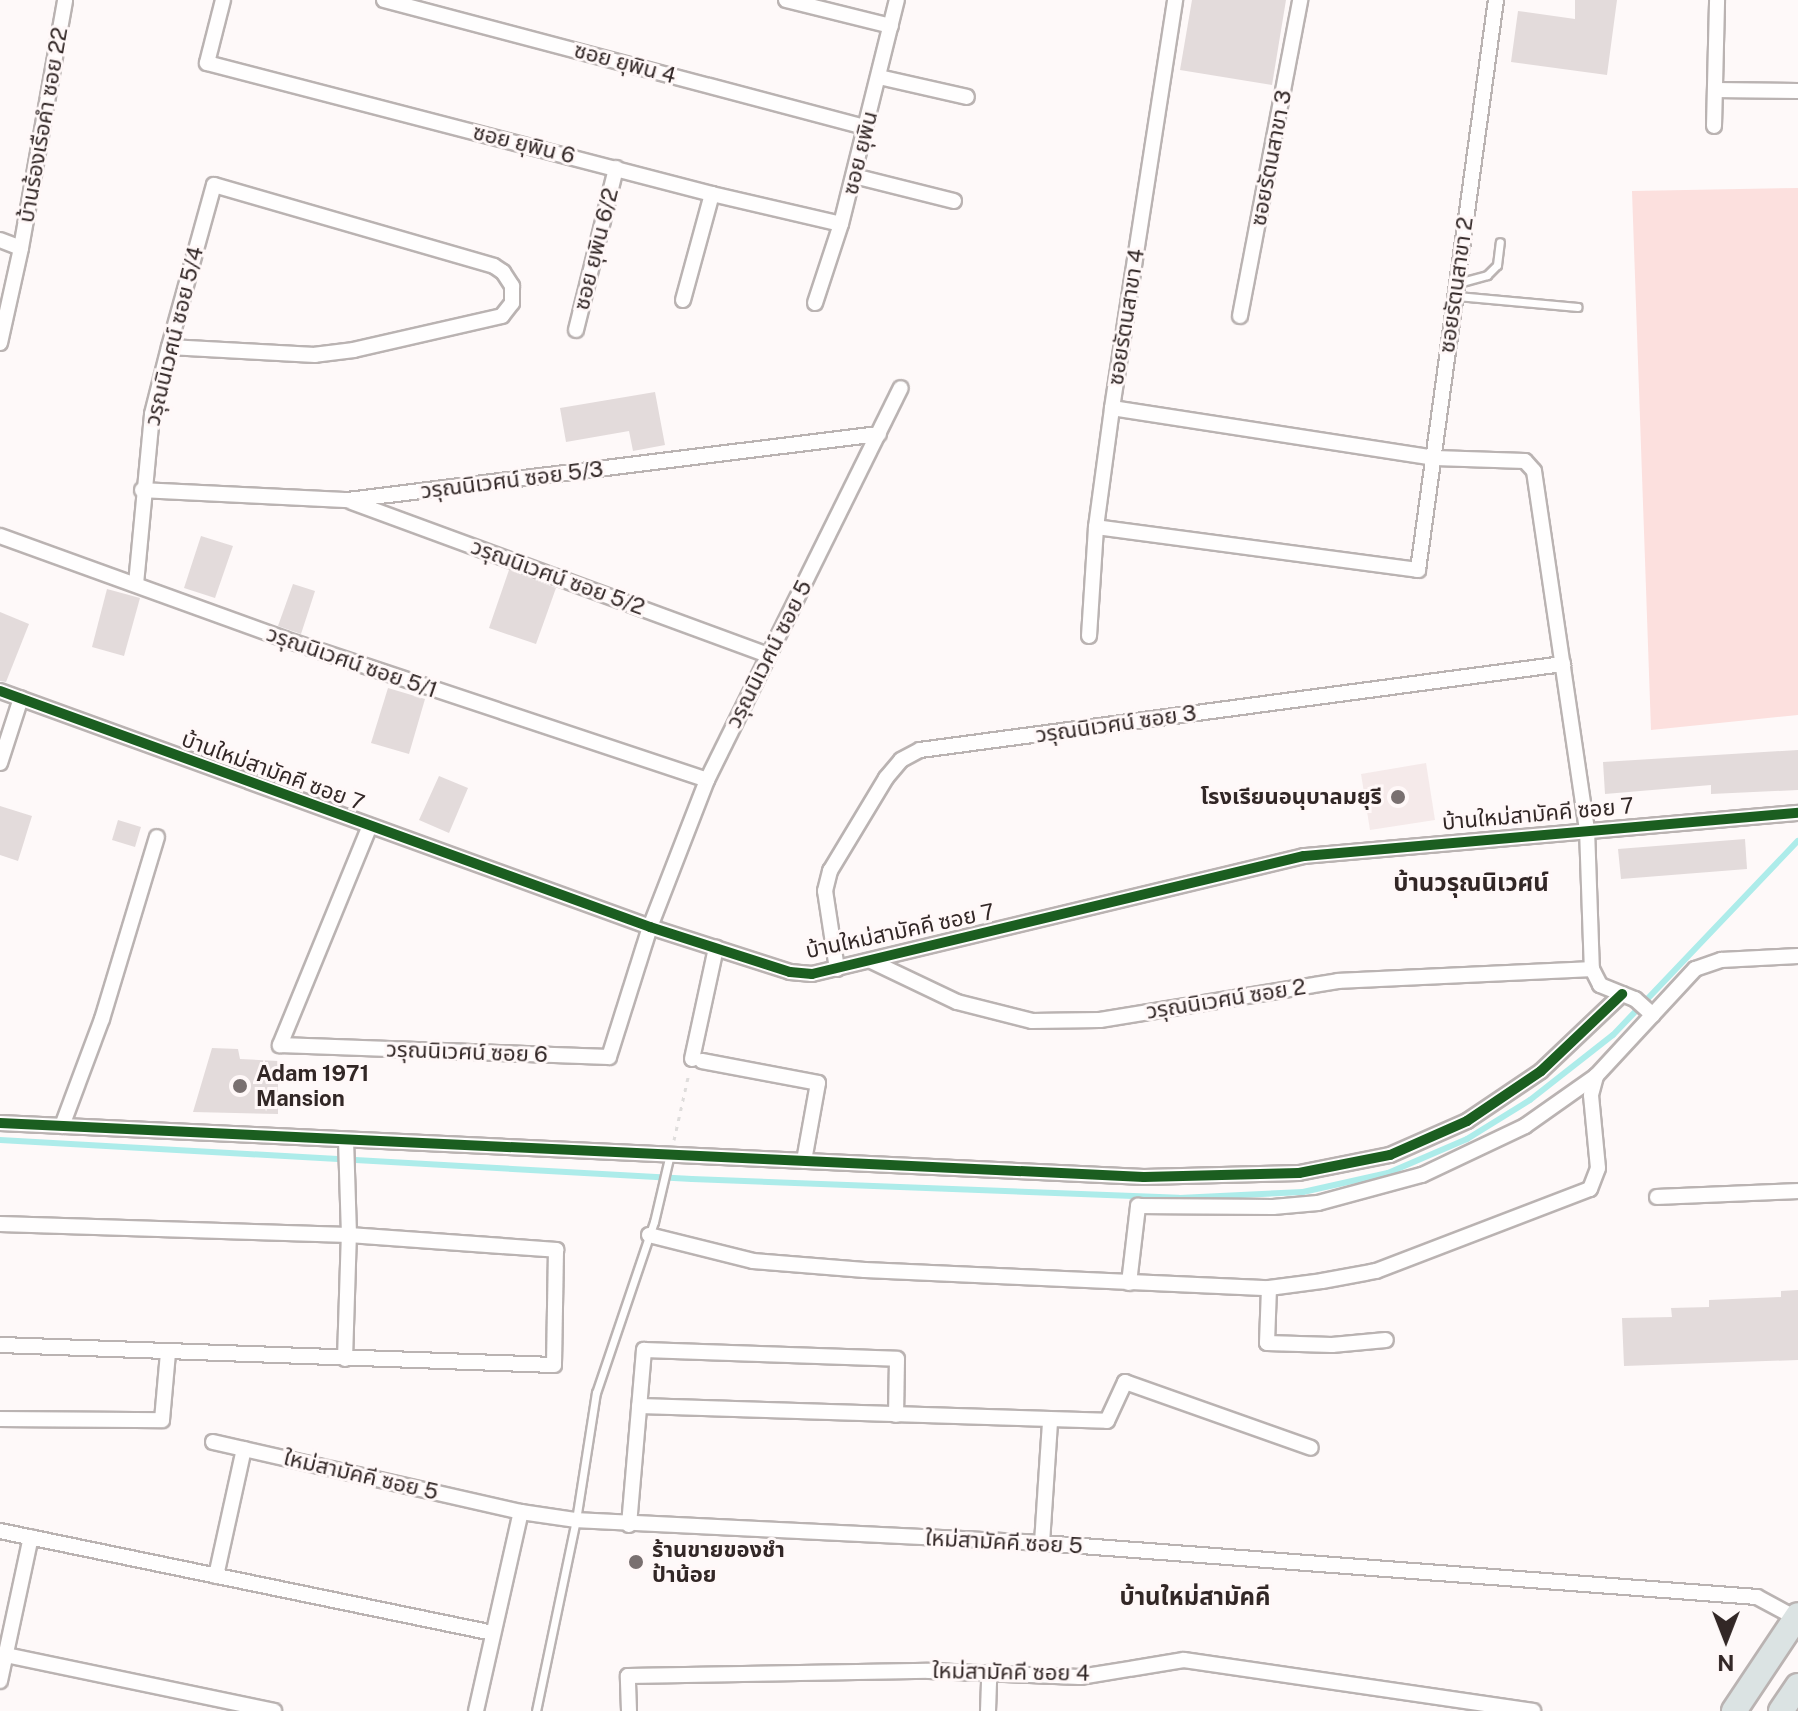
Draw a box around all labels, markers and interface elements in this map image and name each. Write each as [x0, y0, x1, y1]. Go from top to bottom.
street label: บ้านร้องเรือคำ ซอย 22 [13, 25, 73, 225]
street label: ซอย ยุพิน 4 [571, 37, 679, 89]
street label: ซอยรัตนสาขา 3 [1245, 88, 1297, 228]
street label: ซอย ยุพิน [837, 109, 883, 197]
street label: ซอย ยุพิน 6 [470, 119, 578, 169]
street label: ซอย ยุพิน 6/2 [568, 185, 624, 313]
street label: ซอยรัตนสาขา 2 [1433, 215, 1479, 355]
street label: วรุณนิเวศน์ ซอย 5/4 [139, 244, 209, 428]
street label: ซอยรัตนสาขา 4 [1102, 247, 1150, 387]
street label: วรุณนิเวศน์ ซอย 5/3 [419, 456, 605, 504]
street label: วรุณนิเวศน์ ซอย 5/2 [468, 533, 648, 621]
street label: วรุณนิเวศน์ ซอย 5 [720, 576, 818, 732]
street label: วรุณนิเวศน์ ซอย 5/1 [263, 620, 441, 704]
street label: วรุณนิเวศน์ ซอย 3 [1034, 700, 1198, 748]
street label: บ้านใหม่สามัคคี ซอย 7 [178, 726, 368, 816]
place label: โรงเรียนอนุบาลมยุรี [1201, 784, 1382, 810]
marker: โรงเรียนอนุบาลมยุรี [1389, 788, 1407, 806]
street label: บ้านใหม่สามัคคี ซอย 7 [1441, 792, 1635, 836]
district label: บ้านวรุณนิเวศน์ [1393, 869, 1549, 897]
street label: บ้านใหม่สามัคคี ซอย 7 [803, 898, 997, 964]
street label: วรุณนิเวศน์ ซอย 2 [1144, 973, 1308, 1025]
street label: วรุณนิเวศน์ ซอย 6 [386, 1036, 548, 1068]
place label: Adam 1971 Mansion [256, 1060, 369, 1112]
marker: Adam 1971 Mansion [231, 1077, 249, 1095]
street label: ใหม่สามัคคี ซอย 5 [281, 1444, 441, 1506]
street label: ใหม่สามัคคี ซอย 5 [925, 1525, 1083, 1559]
place label: ร้านขายของชำ ป้าน้อย [652, 1536, 785, 1588]
marker: ร้านขายของชำ ป้าน้อย [627, 1553, 645, 1571]
district label: บ้านใหม่สามัคคี [1119, 1583, 1271, 1611]
north arrow [1686, 1599, 1766, 1679]
text: N [1717, 1650, 1735, 1676]
street label: ใหม่สามัคคี ซอย 4 [932, 1657, 1090, 1687]

